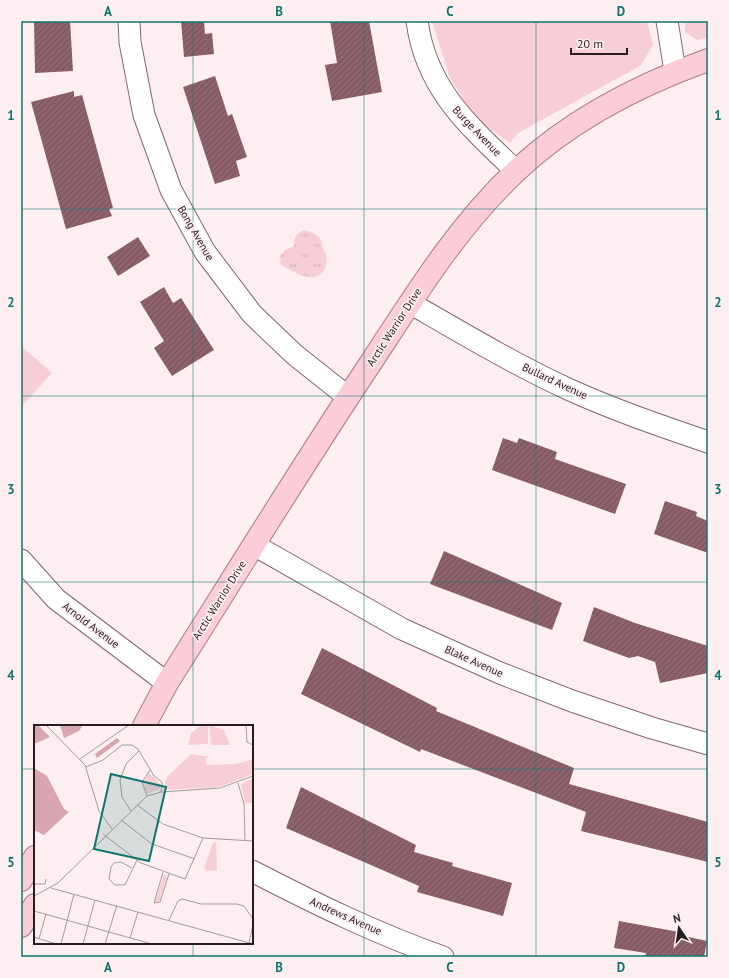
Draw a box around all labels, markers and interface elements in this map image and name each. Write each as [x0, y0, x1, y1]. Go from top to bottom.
text: A [104, 3, 112, 20]
text: B [275, 3, 283, 20]
text: C [446, 3, 454, 20]
text: D [617, 3, 625, 20]
scale bar [571, 30, 627, 56]
text: 20 m [577, 36, 603, 51]
street label: Burge Avenue [450, 103, 505, 159]
text: 1 [7, 107, 15, 124]
text: 1 [714, 107, 722, 124]
street label: Bong Avenue [175, 203, 218, 263]
street label: Arctic Warrior Drive [363, 285, 425, 369]
text: 2 [7, 294, 15, 311]
text: 2 [714, 294, 722, 311]
street label: Bullard Avenue [520, 360, 590, 402]
text: 3 [7, 481, 15, 498]
text: 3 [714, 481, 722, 498]
street label: Arctic Warrior Drive [189, 557, 249, 642]
street label: Arnold Avenue [60, 599, 123, 651]
street label: Blake Avenue [442, 642, 506, 680]
text: 4 [7, 667, 15, 684]
text: 4 [714, 667, 722, 684]
inset map [34, 725, 253, 944]
text: 5 [7, 854, 15, 871]
text: 5 [714, 854, 722, 871]
street label: Andrews Avenue [308, 894, 384, 938]
north arrow [659, 908, 699, 948]
text: N [672, 911, 682, 926]
text: A [104, 959, 112, 976]
text: B [275, 959, 283, 976]
text: C [446, 959, 454, 976]
text: D [617, 959, 625, 976]

